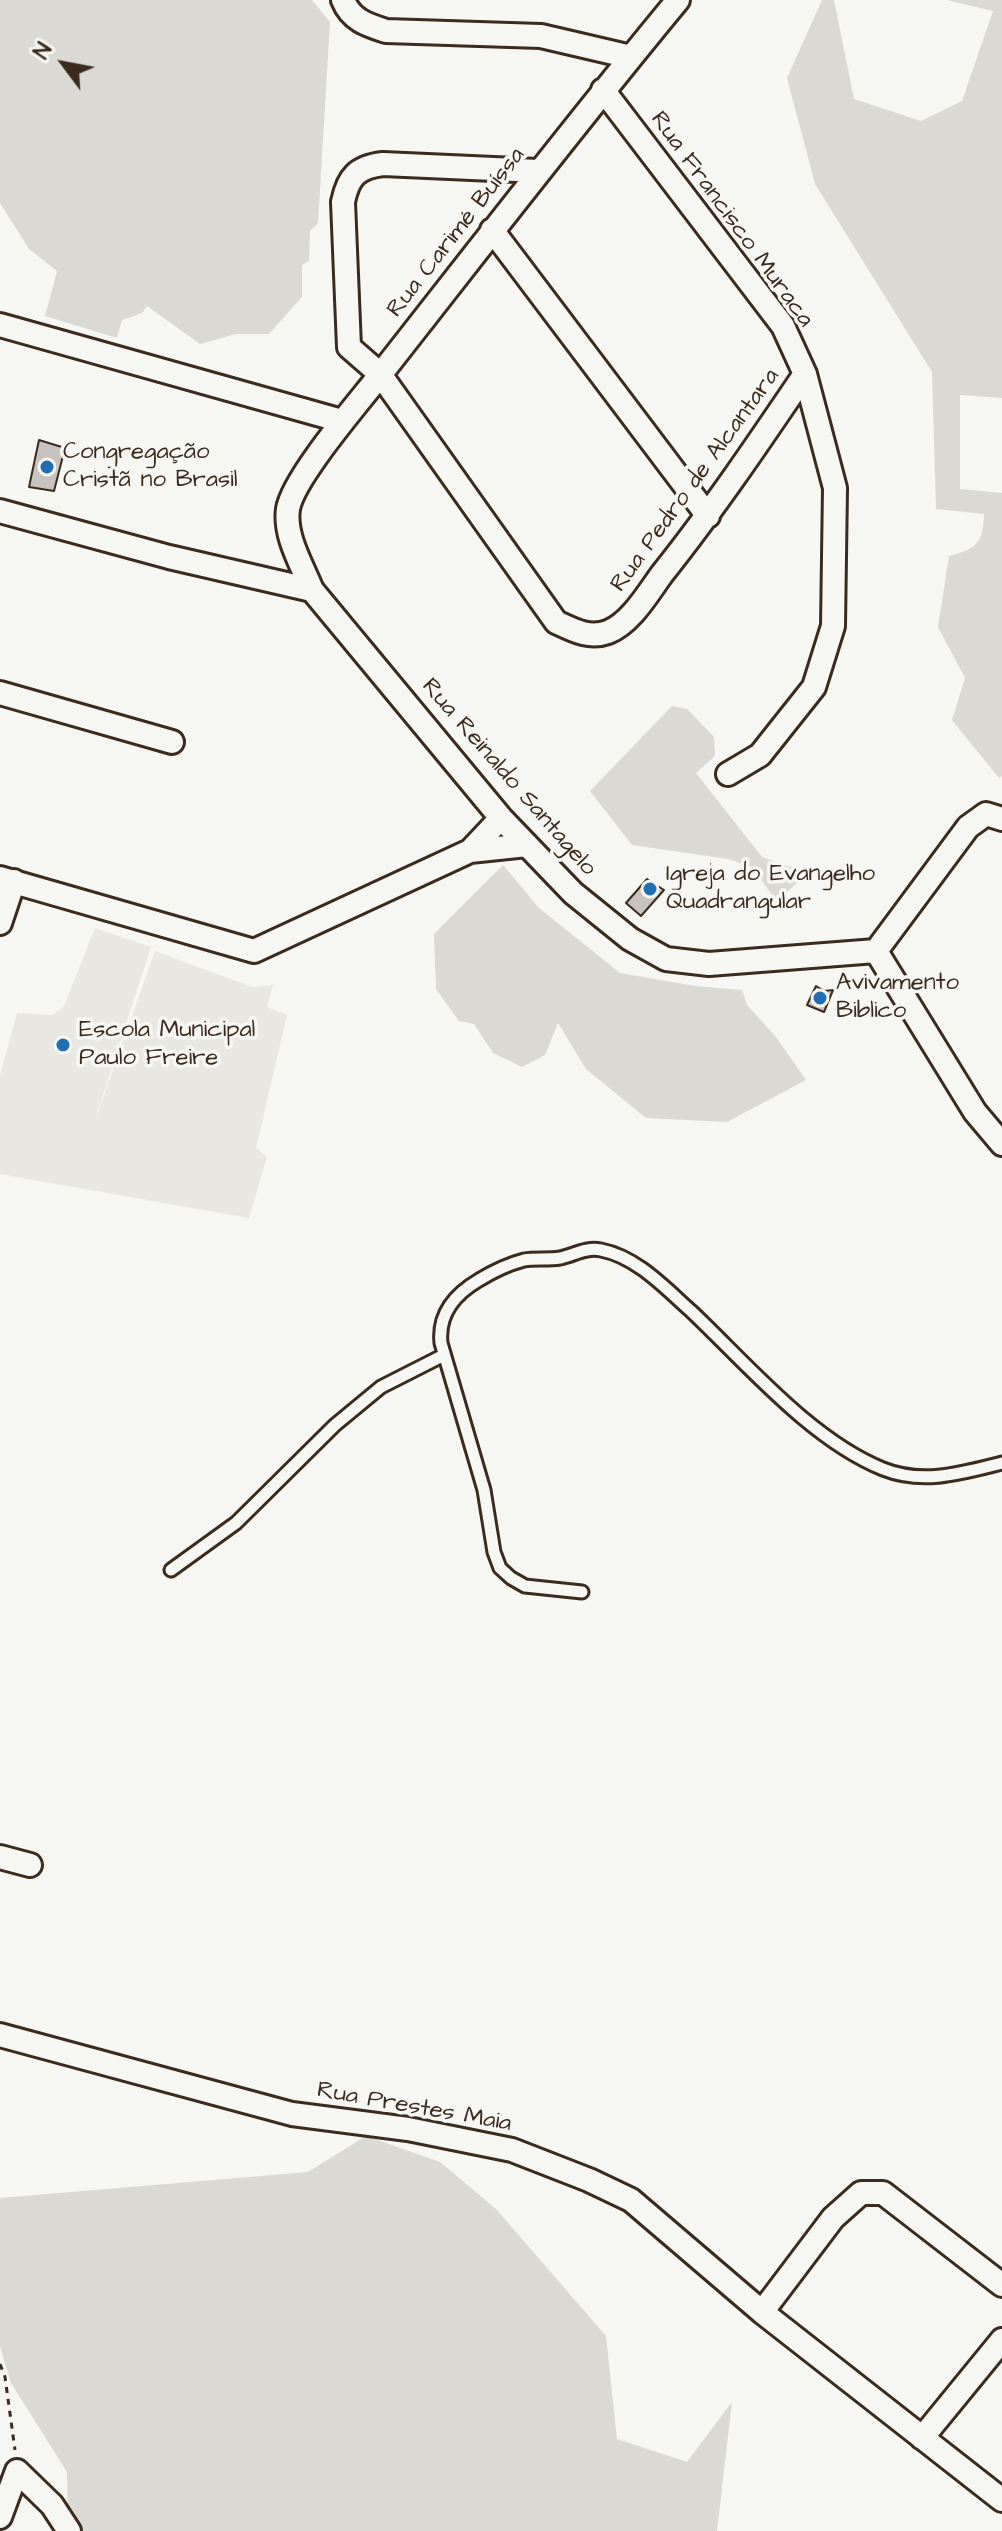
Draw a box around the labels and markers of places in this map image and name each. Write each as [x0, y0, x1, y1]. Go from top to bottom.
place label: Congregação Cristã no Brasil [63, 439, 238, 495]
marker: Congregação Cristã no Brasil [38, 458, 56, 476]
place label: Igreja do Evangelho Quadrangular [666, 861, 875, 917]
marker: Igreja do Evangelho Quadrangular [641, 880, 659, 898]
place label: Avivamento Biblico [836, 970, 959, 1026]
marker: Avivamento Biblico [811, 989, 829, 1007]
place label: Escola Municipal Paulo Freire [79, 1017, 255, 1073]
marker: Escola Municipal Paulo Freire [54, 1036, 72, 1054]

